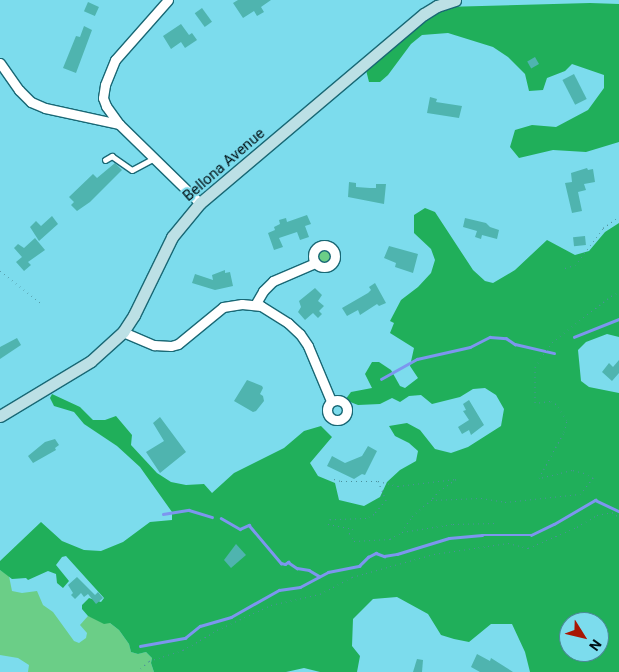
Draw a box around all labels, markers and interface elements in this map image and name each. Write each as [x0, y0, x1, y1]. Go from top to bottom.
street label: Bellona Avenue [179, 125, 269, 205]
north arrow [559, 612, 609, 662]
text: N [586, 637, 605, 654]

